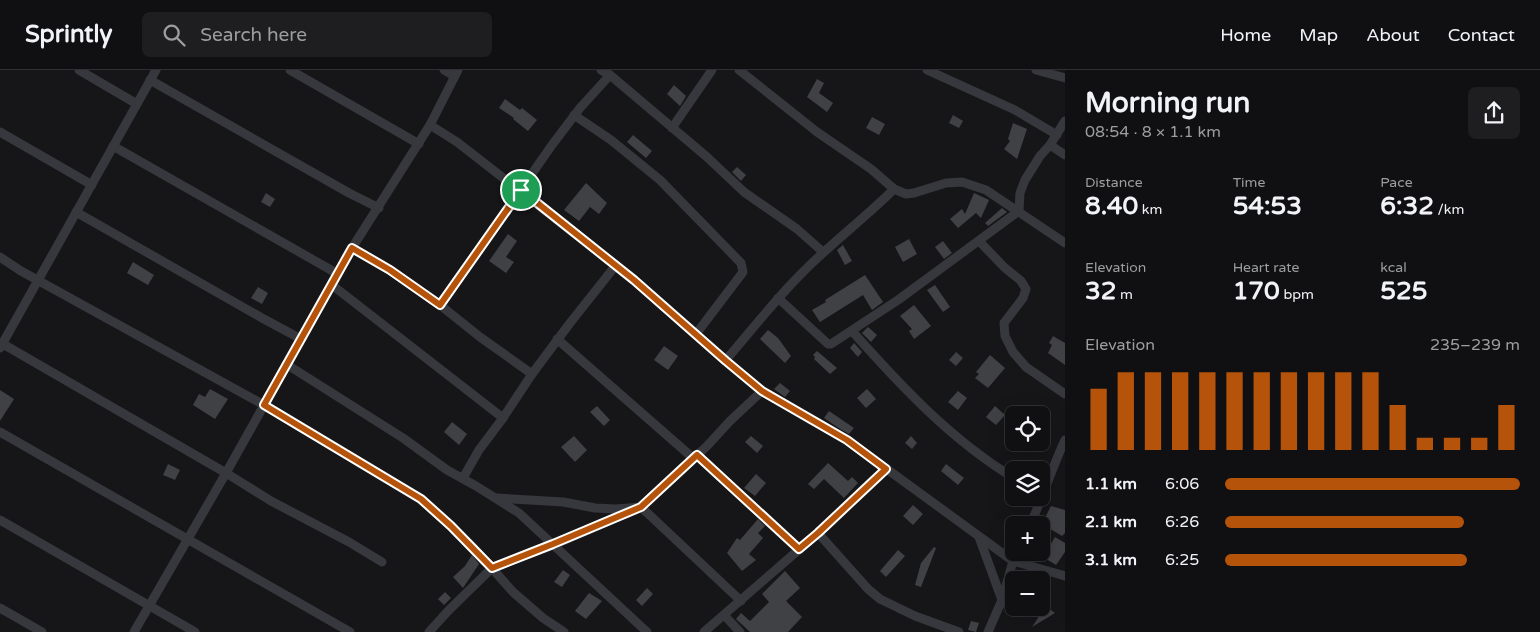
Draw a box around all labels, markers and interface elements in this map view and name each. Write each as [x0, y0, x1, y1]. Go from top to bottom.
search box [142, 12, 492, 57]
text: Sprintly [25, 20, 112, 49]
icon: search [160, 21, 188, 49]
text: Search here [200, 24, 307, 46]
text: Home [1220, 24, 1271, 46]
text: Map [1299, 24, 1338, 46]
text: About [1366, 24, 1420, 46]
text: Contact [1448, 24, 1515, 46]
text: Morning run [1085, 86, 1250, 120]
button: share [1468, 87, 1520, 139]
text: 08:54 · 8 × 1.1 km [1085, 122, 1221, 142]
pin [500, 169, 542, 211]
text: Distance [1085, 174, 1143, 191]
text: Time [1233, 174, 1265, 191]
text: Pace [1380, 174, 1413, 191]
icon: arrive [507, 176, 535, 204]
text: 8.40 [1085, 191, 1138, 221]
text: 54:53 [1233, 191, 1302, 221]
text: 6:32 [1380, 191, 1434, 221]
text: km [1138, 201, 1162, 218]
text: /km [1434, 201, 1464, 218]
text: Elevation [1085, 259, 1146, 276]
text: Heart rate [1233, 259, 1299, 276]
text: kcal [1380, 259, 1407, 276]
text: 32 [1085, 276, 1116, 306]
text: 170 [1233, 276, 1280, 306]
text: 525 [1380, 276, 1427, 306]
text: m [1116, 286, 1133, 303]
text: bpm [1280, 286, 1314, 303]
text: Elevation [1085, 335, 1155, 355]
text: 235–239 m [1430, 335, 1520, 355]
map controls [1005, 406, 1050, 616]
button: locate [1005, 406, 1050, 451]
button: layers [1005, 461, 1050, 506]
text: 1.1 km [1085, 474, 1137, 494]
text: 6:06 [1165, 474, 1199, 494]
text: 2.1 km [1085, 512, 1137, 532]
text: 6:26 [1165, 512, 1199, 532]
button: + [1005, 516, 1050, 561]
text: 3.1 km [1085, 550, 1137, 570]
text: 6:25 [1165, 550, 1199, 570]
button: − [1005, 571, 1050, 616]

